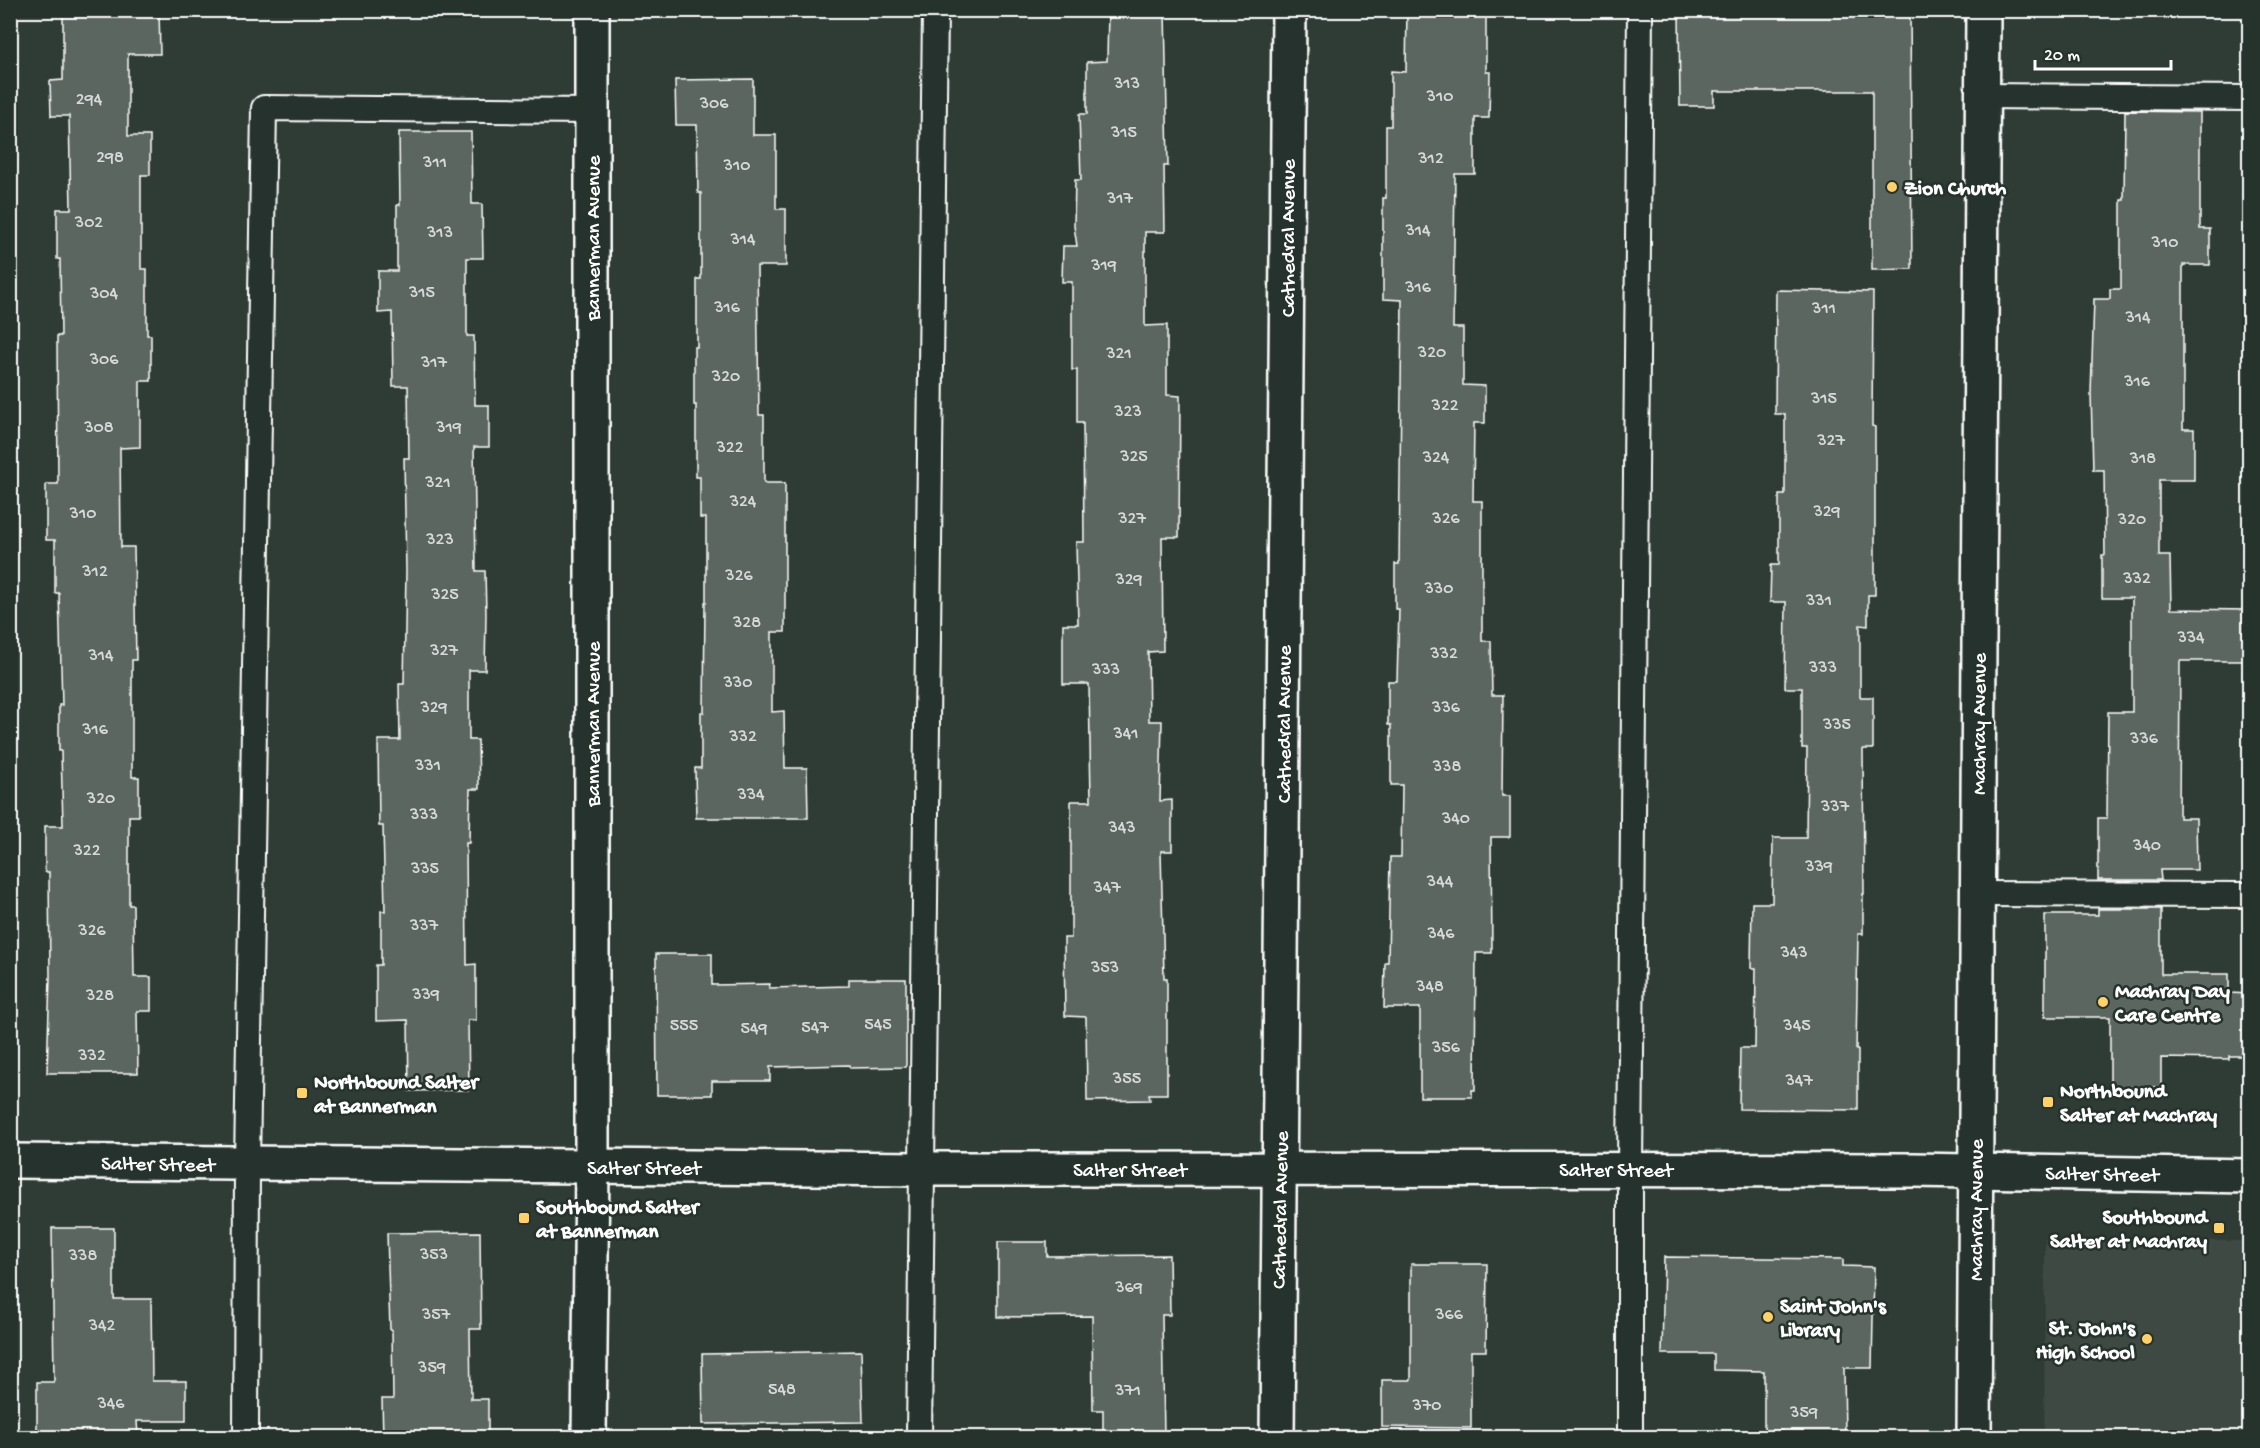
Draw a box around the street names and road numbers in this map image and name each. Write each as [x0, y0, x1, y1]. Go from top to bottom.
street label: Bannerman Avenue [583, 154, 608, 322]
street label: Cathedral Avenue [1278, 158, 1303, 317]
street label: Bannerman Avenue [583, 640, 608, 808]
street label: Cathedral Avenue [1274, 644, 1299, 803]
street label: Machray Avenue [1969, 652, 1994, 795]
street label: Cathedral Avenue [1269, 1130, 1296, 1289]
street label: Machray Avenue [1966, 1138, 1991, 1281]
street label: Salter Street [101, 1153, 217, 1180]
street label: Salter Street [587, 1158, 703, 1183]
street label: Salter Street [1073, 1160, 1189, 1185]
street label: Salter Street [1559, 1160, 1675, 1185]
street label: Salter Street [2045, 1163, 2161, 1190]

